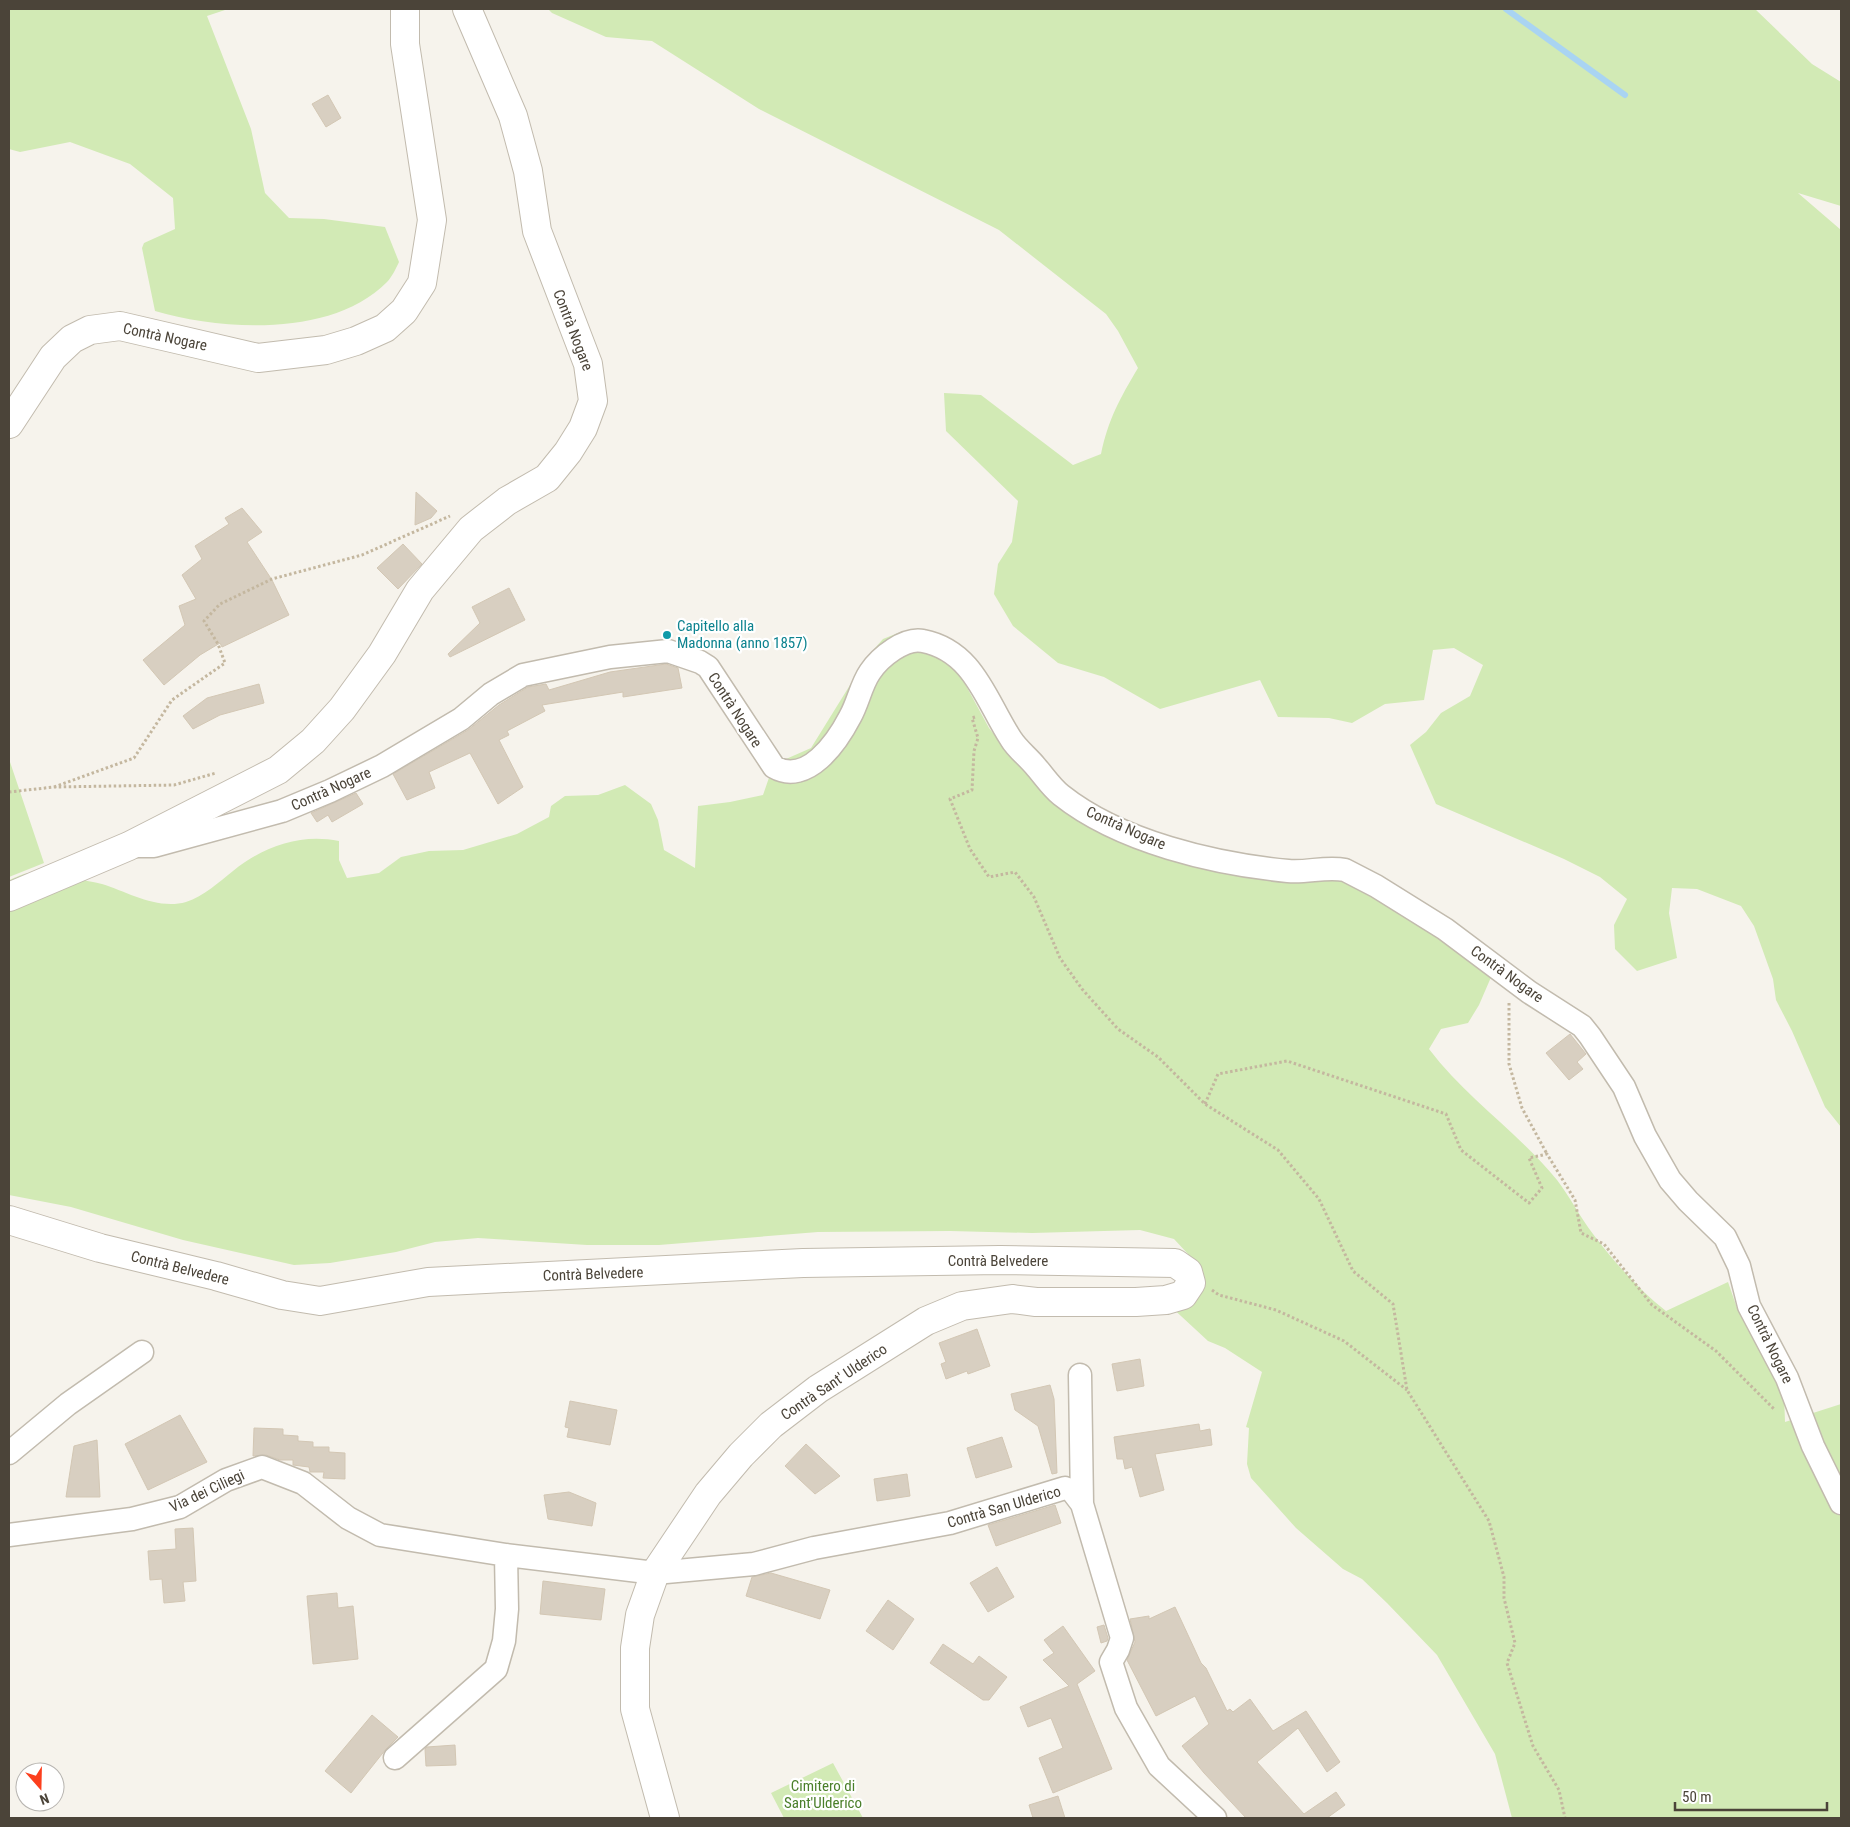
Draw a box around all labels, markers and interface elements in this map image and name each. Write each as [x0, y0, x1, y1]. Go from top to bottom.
street label: Contrà Nogare [549, 287, 597, 373]
street label: Contrà Nogare [121, 319, 209, 355]
place label: Capitello alla Madonna (anno 1857) [677, 617, 807, 652]
marker: Capitello alla Madonna (anno 1857) [661, 629, 673, 641]
street label: Contrà Nogare [704, 669, 766, 751]
street label: Contrà Nogare [288, 763, 374, 815]
street label: Contrà Nogare [1083, 802, 1169, 854]
street label: Contrà Nogare [1467, 942, 1547, 1006]
street label: Contrà Belvedere [129, 1247, 231, 1289]
street label: Contrà Belvedere [948, 1252, 1048, 1270]
street label: Contrà Belvedere [542, 1263, 644, 1285]
street label: Contrà Nogare [1743, 1302, 1797, 1386]
street label: Contrà Sant' Ulderico [777, 1340, 891, 1424]
street label: Via dei Ciliegi [167, 1466, 247, 1516]
street label: Contrà San Ulderico [945, 1482, 1063, 1532]
north arrow [15, 1762, 65, 1812]
park label: Cimitero di Sant'Ulderico [784, 1777, 862, 1812]
scale bar [1675, 1780, 1828, 1812]
text: 50 m [1682, 1788, 1712, 1806]
text: N [38, 1790, 51, 1808]

